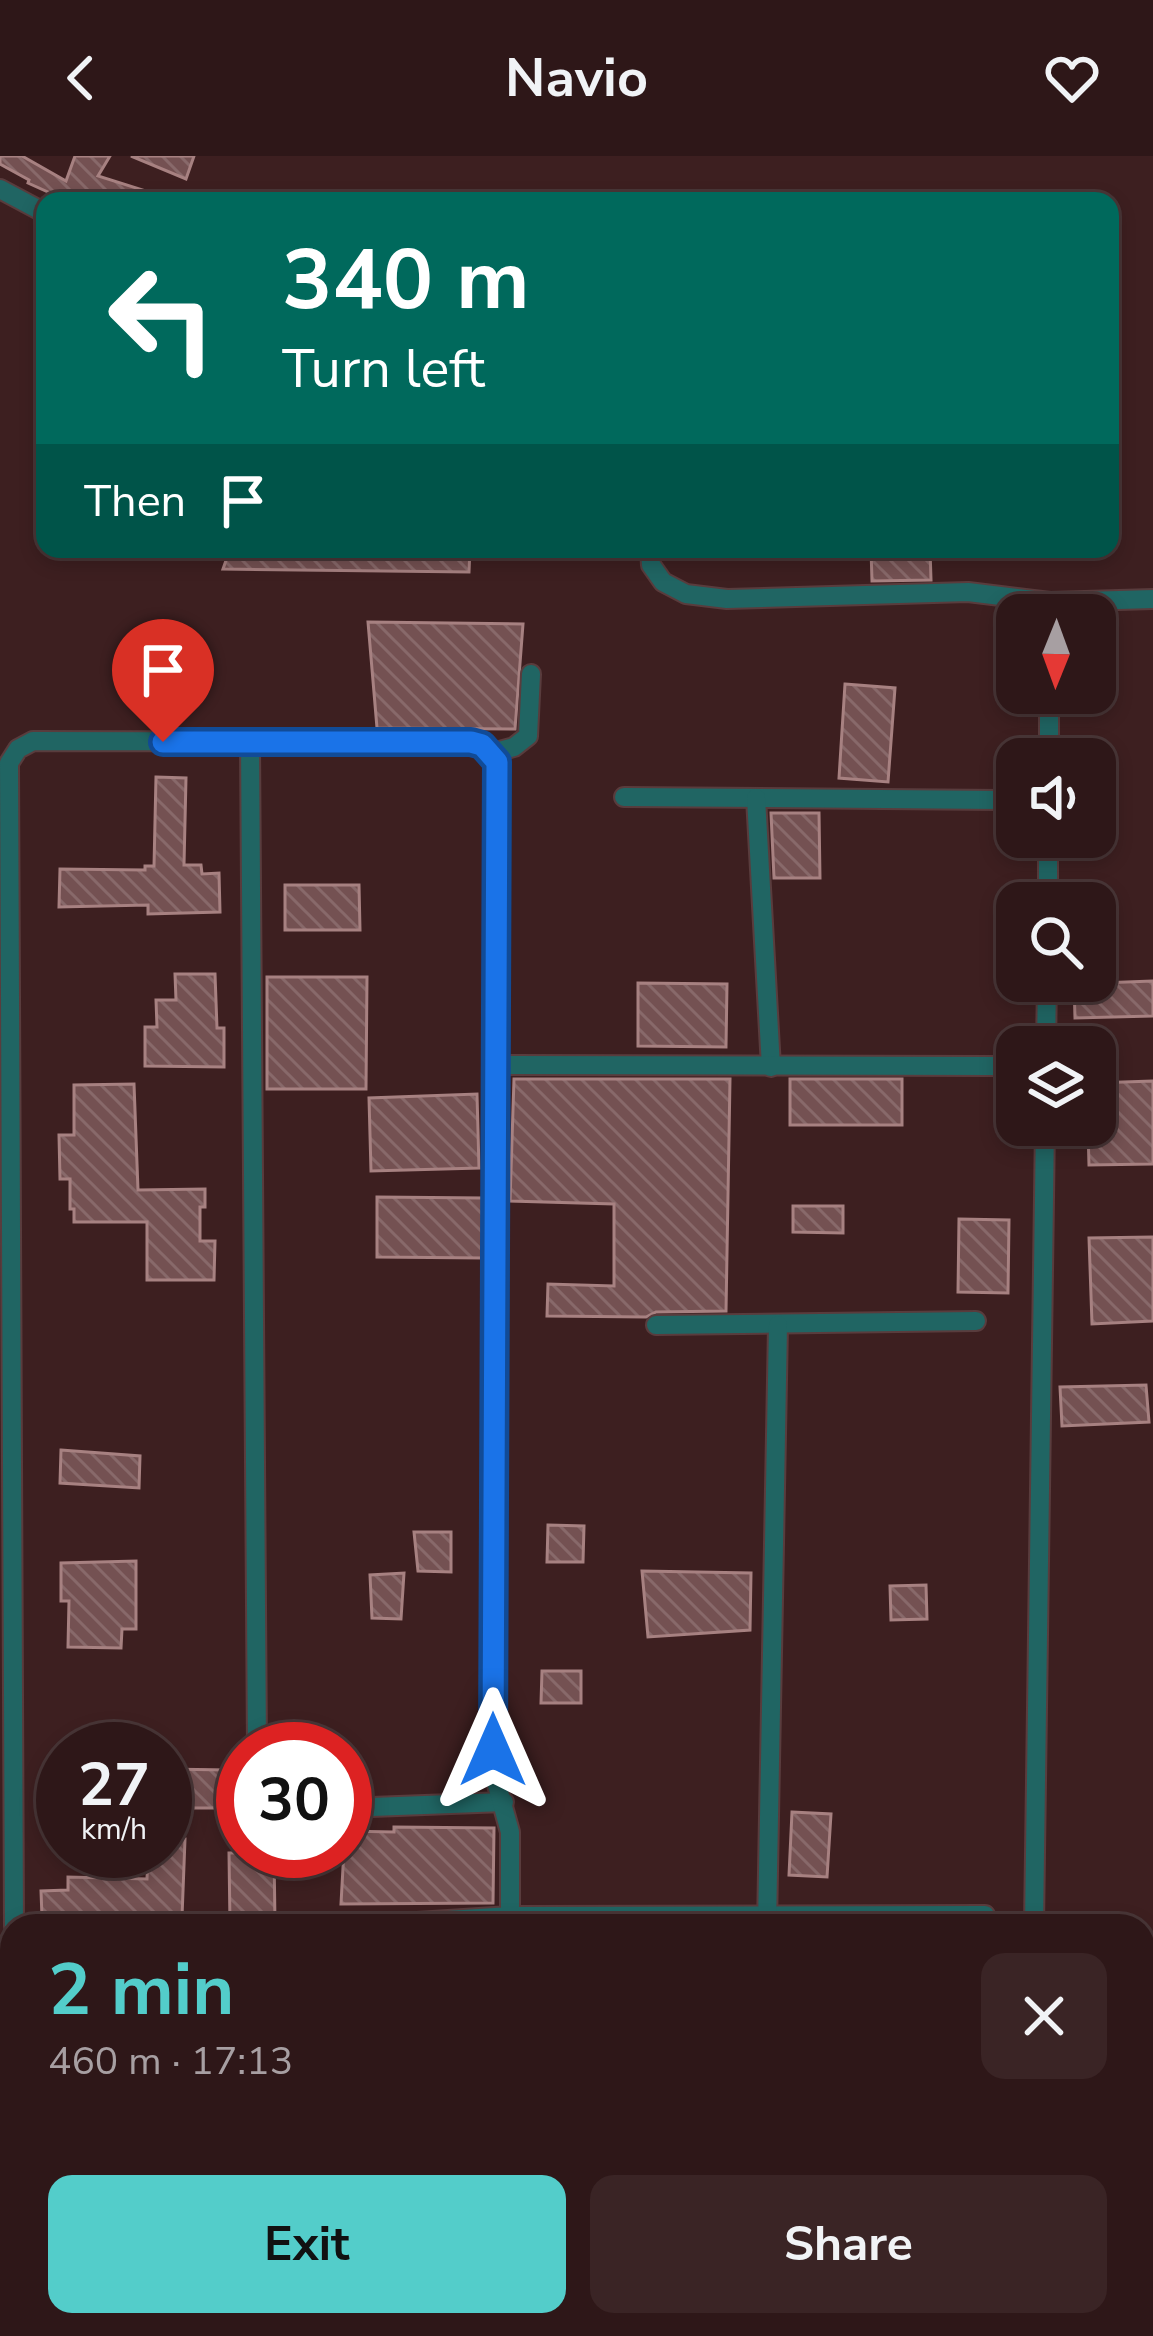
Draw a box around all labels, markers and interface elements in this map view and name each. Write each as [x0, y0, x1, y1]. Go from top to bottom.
text: Navio [505, 41, 648, 115]
icon: back [48, 45, 114, 111]
icon: heart [1039, 45, 1105, 111]
text: 340 m [282, 223, 530, 338]
icon: left [84, 240, 240, 396]
text: Turn left [282, 332, 485, 406]
icon: arrive [210, 468, 276, 534]
text: Then [84, 471, 186, 532]
north arrow [996, 594, 1116, 714]
map controls [996, 594, 1116, 1146]
pin [112, 619, 214, 742]
icon: arrive [130, 637, 196, 703]
button: sound [996, 738, 1116, 858]
button: search [996, 882, 1116, 1002]
button: layers [996, 1026, 1116, 1146]
position arrow [430, 1687, 556, 1813]
speed limit sign: 30 [216, 1722, 372, 1878]
text: 27 [78, 1744, 150, 1826]
text: km/h [81, 1809, 147, 1850]
text: 2 min [48, 1941, 234, 2039]
button: close [981, 1953, 1107, 2079]
text: 460 m · 17:13 [48, 2035, 293, 2088]
button: Exit [48, 2175, 566, 2313]
button: Share [590, 2175, 1107, 2313]

